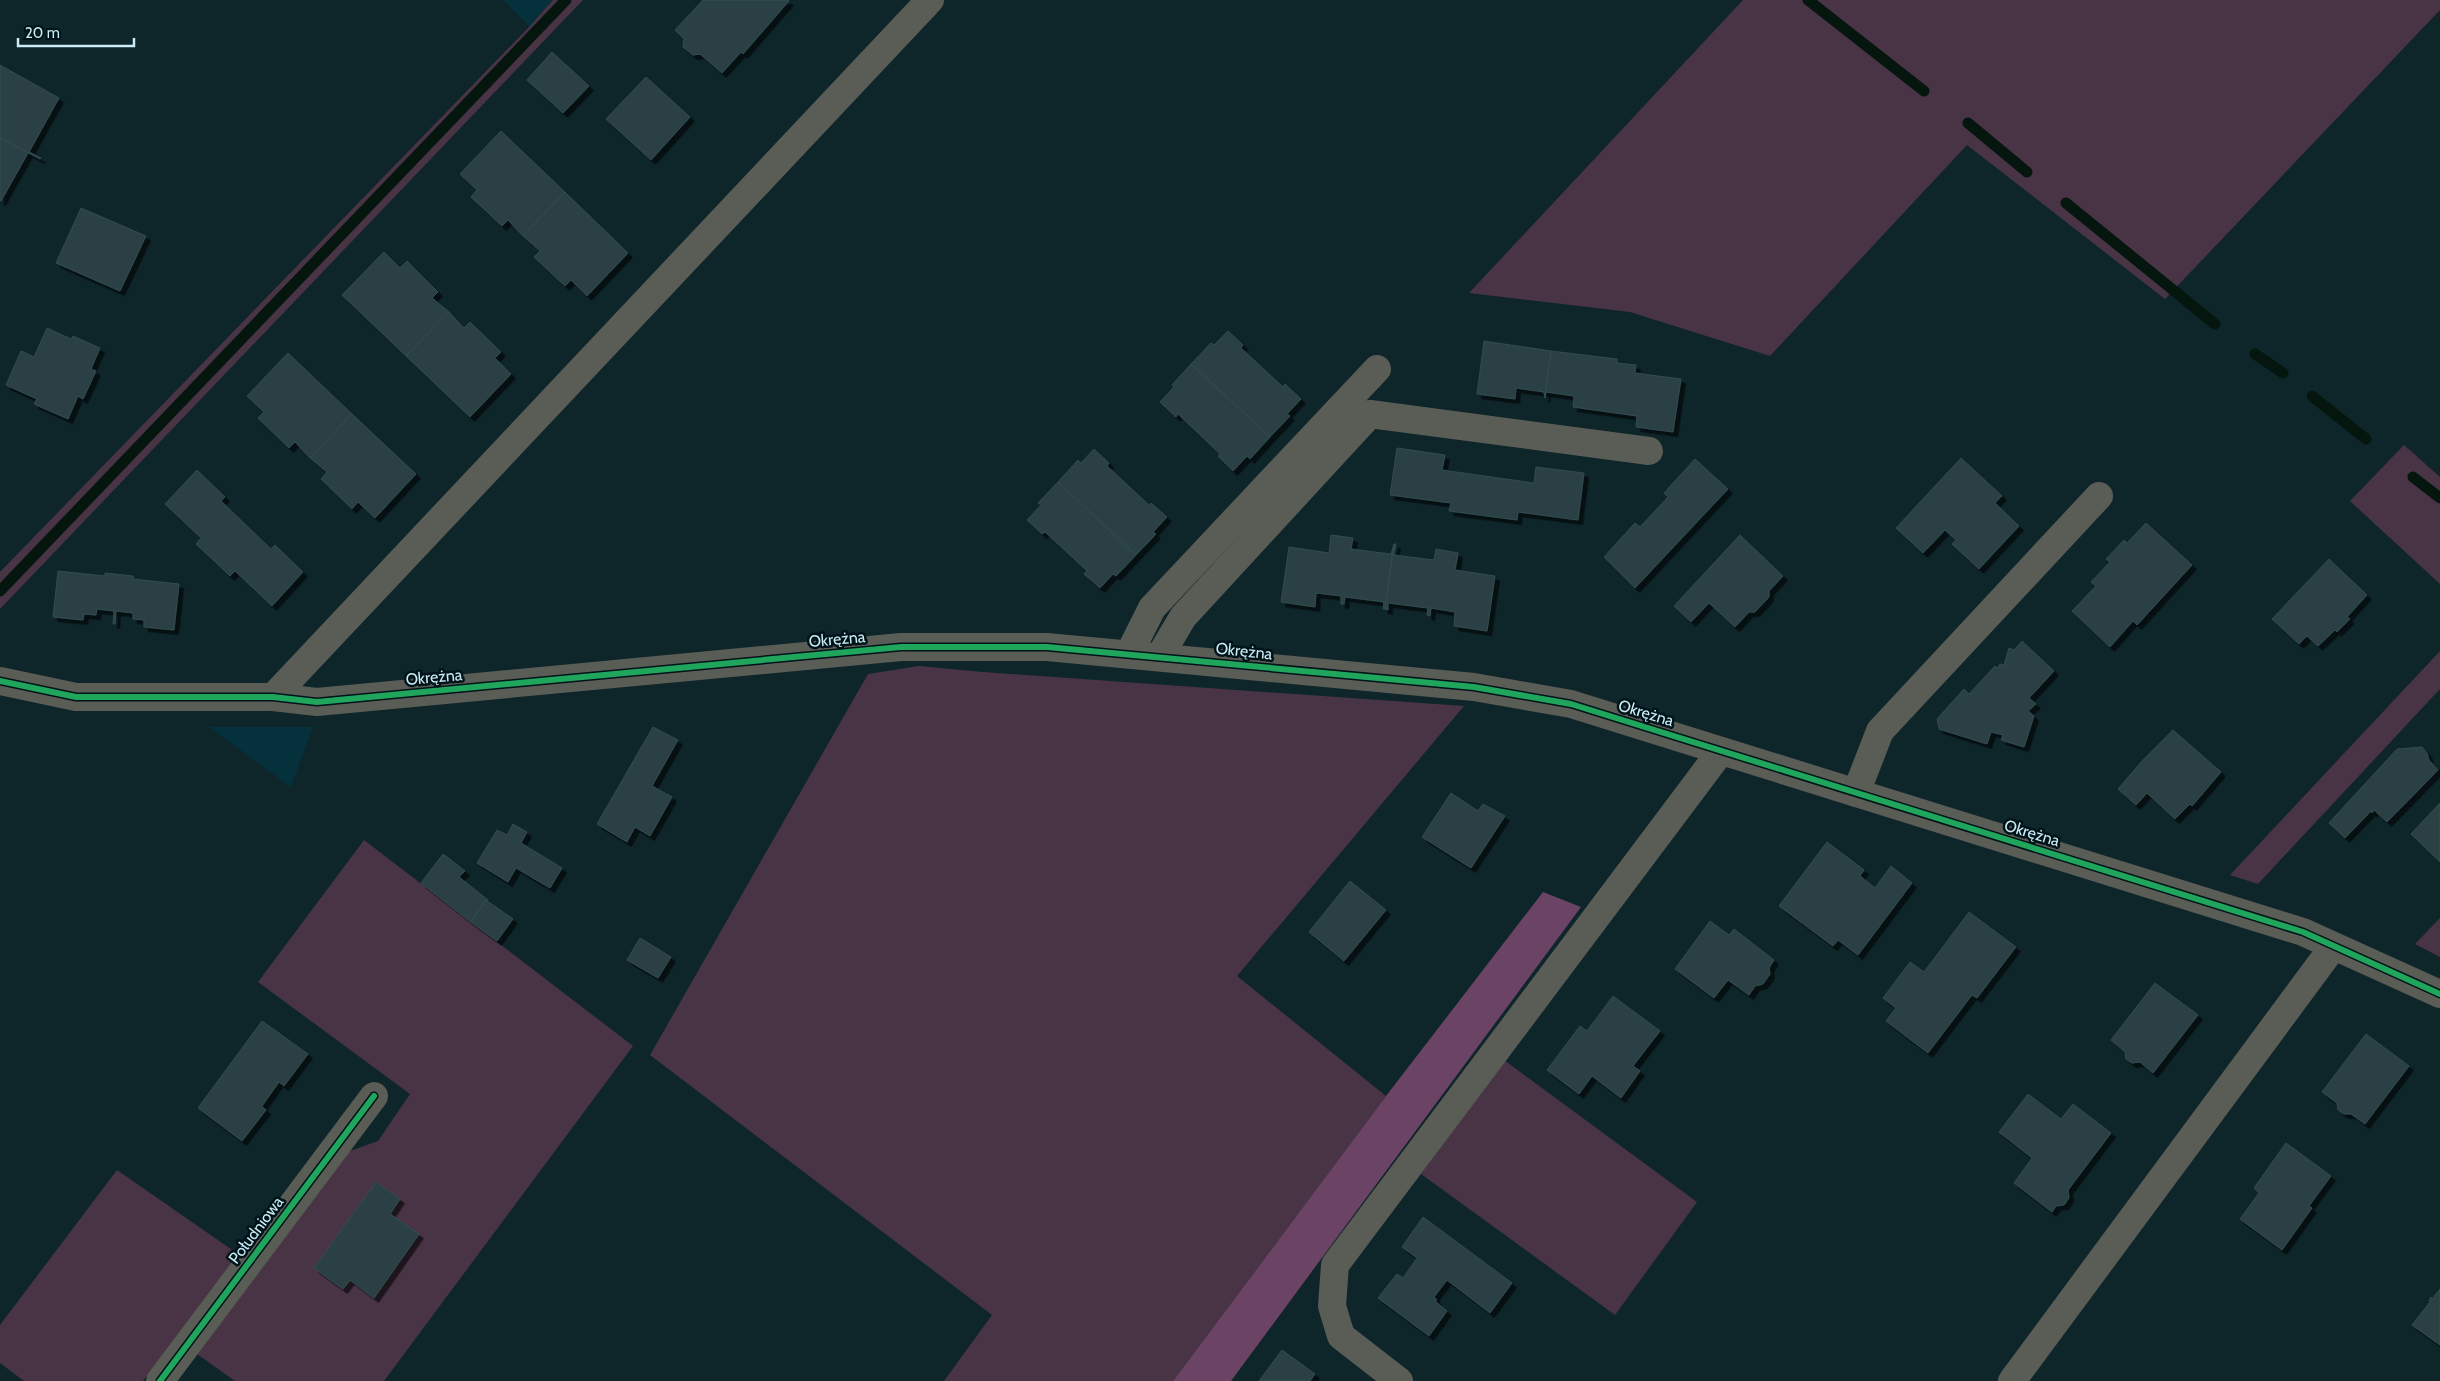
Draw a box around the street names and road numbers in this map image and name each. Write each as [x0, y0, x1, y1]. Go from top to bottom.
street label: Okrężna [808, 627, 866, 651]
street label: Okrężna [1215, 639, 1274, 663]
street label: Okrężna [405, 665, 463, 689]
street label: Okrężna [1616, 696, 1676, 730]
street label: Okrężna [2002, 816, 2062, 850]
street label: Południowa [225, 1192, 288, 1267]

